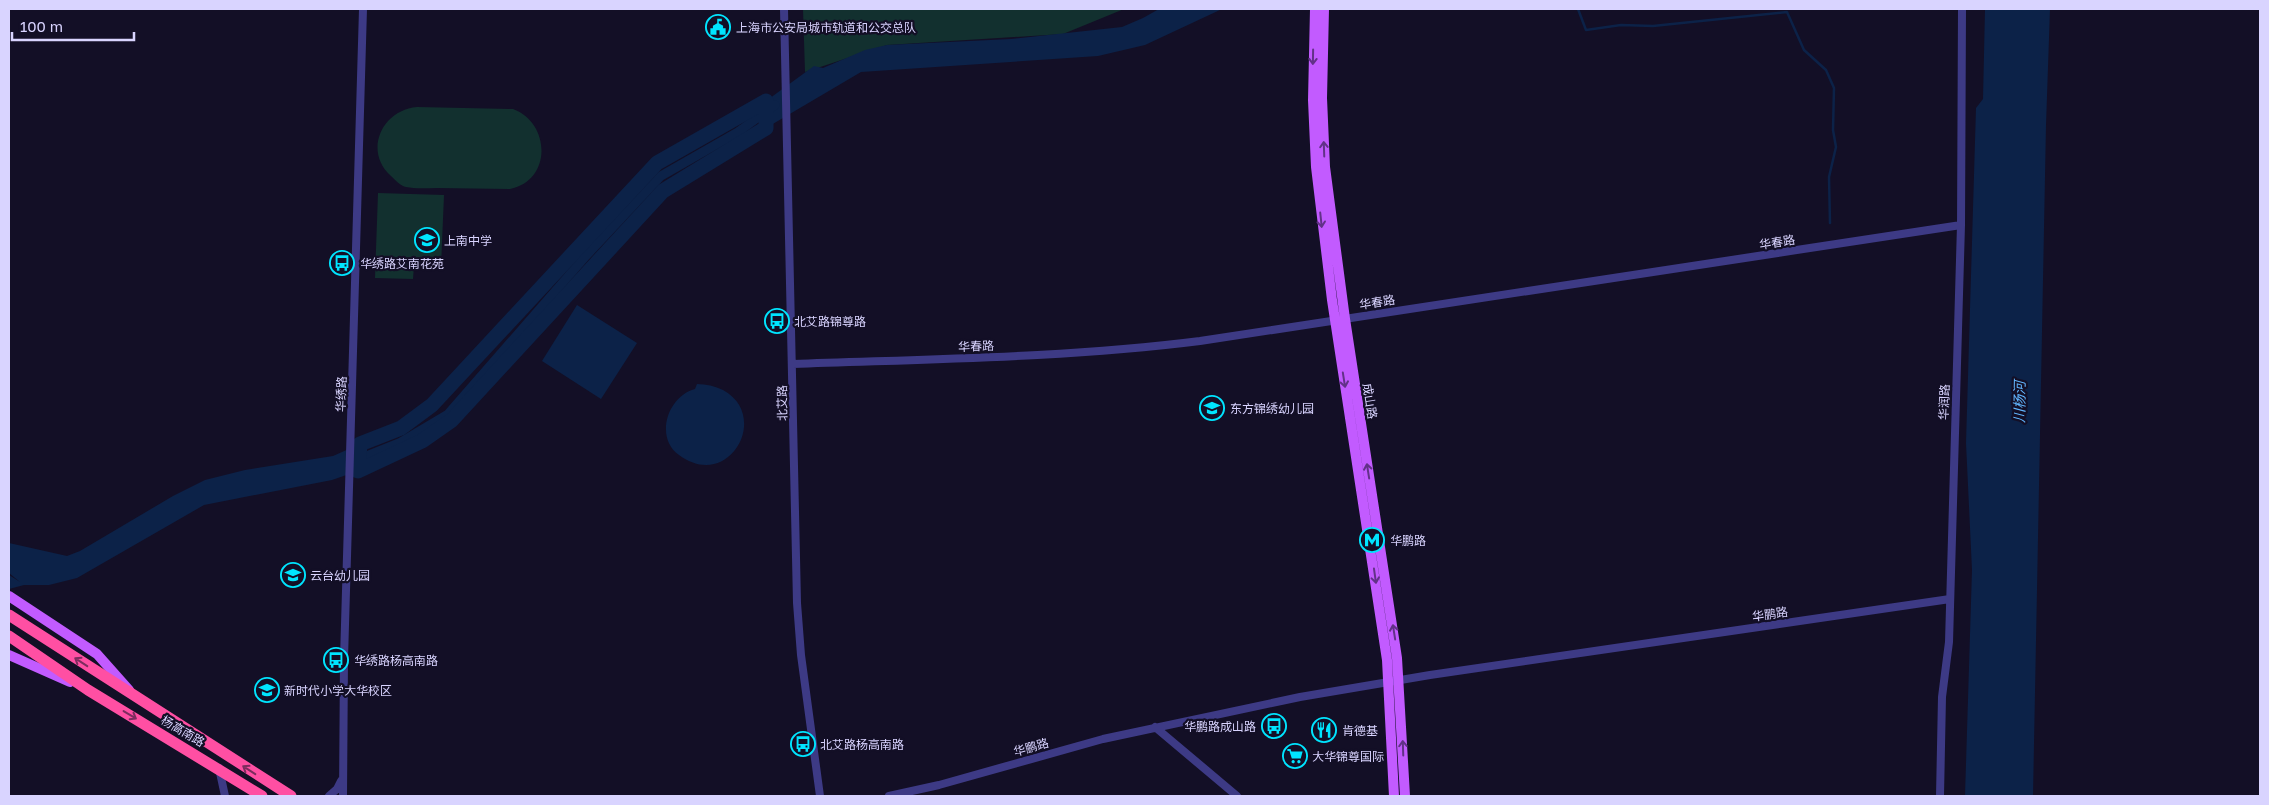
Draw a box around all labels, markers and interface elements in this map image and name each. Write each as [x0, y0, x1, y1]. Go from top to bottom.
scale bar [12, 10, 135, 42]
public building icon: 上海市公安局城市轨道和公交总队 [705, 14, 731, 40]
text: 100 m [20, 17, 63, 35]
place label: 上海市公安局城市轨道和公交总队 [736, 20, 916, 35]
one-way arrow [1309, 49, 1318, 65]
one-way arrow [1320, 141, 1329, 157]
one-way arrow [1317, 211, 1326, 227]
school or university icon: 上南中学 [414, 227, 440, 253]
street label: 华春路 [1758, 232, 1796, 252]
place label: 上南中学 [444, 233, 492, 248]
bus stop icon: 华绣路艾南花苑 [329, 250, 355, 276]
place label: 华绣路艾南花苑 [360, 256, 444, 271]
street label: 华春路 [1358, 292, 1396, 312]
bus stop icon: 北艾路锦尊路 [764, 308, 790, 334]
place label: 北艾路锦尊路 [794, 314, 866, 329]
street label: 华春路 [958, 338, 994, 354]
one-way arrow [1340, 372, 1350, 388]
street label: 华绣路 [333, 376, 349, 412]
water label: 川杨河 [2010, 378, 2028, 423]
street label: 成山路 [1360, 382, 1380, 420]
street label: 华润路 [1936, 384, 1952, 420]
street label: 北艾路 [774, 385, 790, 421]
school or university icon: 东方锦绣幼儿园 [1199, 395, 1225, 421]
place label: 东方锦绣幼儿园 [1230, 401, 1314, 416]
one-way arrow [1363, 463, 1373, 479]
metro station icon: 华鹏路 [1359, 527, 1385, 553]
place label: 华鹏路 [1390, 533, 1426, 548]
school or university icon: 云台幼儿园 [280, 562, 306, 588]
one-way arrow [1371, 567, 1381, 583]
place label: 云台幼儿园 [310, 568, 370, 583]
street label: 华鹏路 [1751, 604, 1789, 624]
one-way arrow [1388, 624, 1398, 640]
bus stop icon: 华绣路杨高南路 [323, 647, 349, 673]
place label: 华绣路杨高南路 [354, 653, 438, 668]
one-way arrow [75, 657, 89, 667]
school or university icon: 新时代小学大华校区 [254, 677, 280, 703]
place label: 新时代小学大华校区 [284, 683, 392, 698]
one-way arrow [122, 710, 136, 720]
street label: 杨高南路 [159, 712, 207, 750]
bus stop icon: 华鹏路成山路 [1261, 713, 1287, 739]
restaurant icon: 肯德基 [1311, 717, 1337, 743]
place label: 华鹏路成山路 [1184, 719, 1256, 734]
place label: 肯德基 [1342, 723, 1378, 738]
bus stop icon: 北艾路杨高南路 [790, 731, 816, 757]
street label: 华鹏路 [1012, 735, 1050, 759]
place label: 北艾路杨高南路 [820, 737, 904, 752]
one-way arrow [1398, 740, 1408, 756]
supermarket icon: 大华锦尊国际 [1282, 743, 1308, 769]
place label: 大华锦尊国际 [1312, 749, 1384, 764]
one-way arrow [243, 765, 257, 775]

